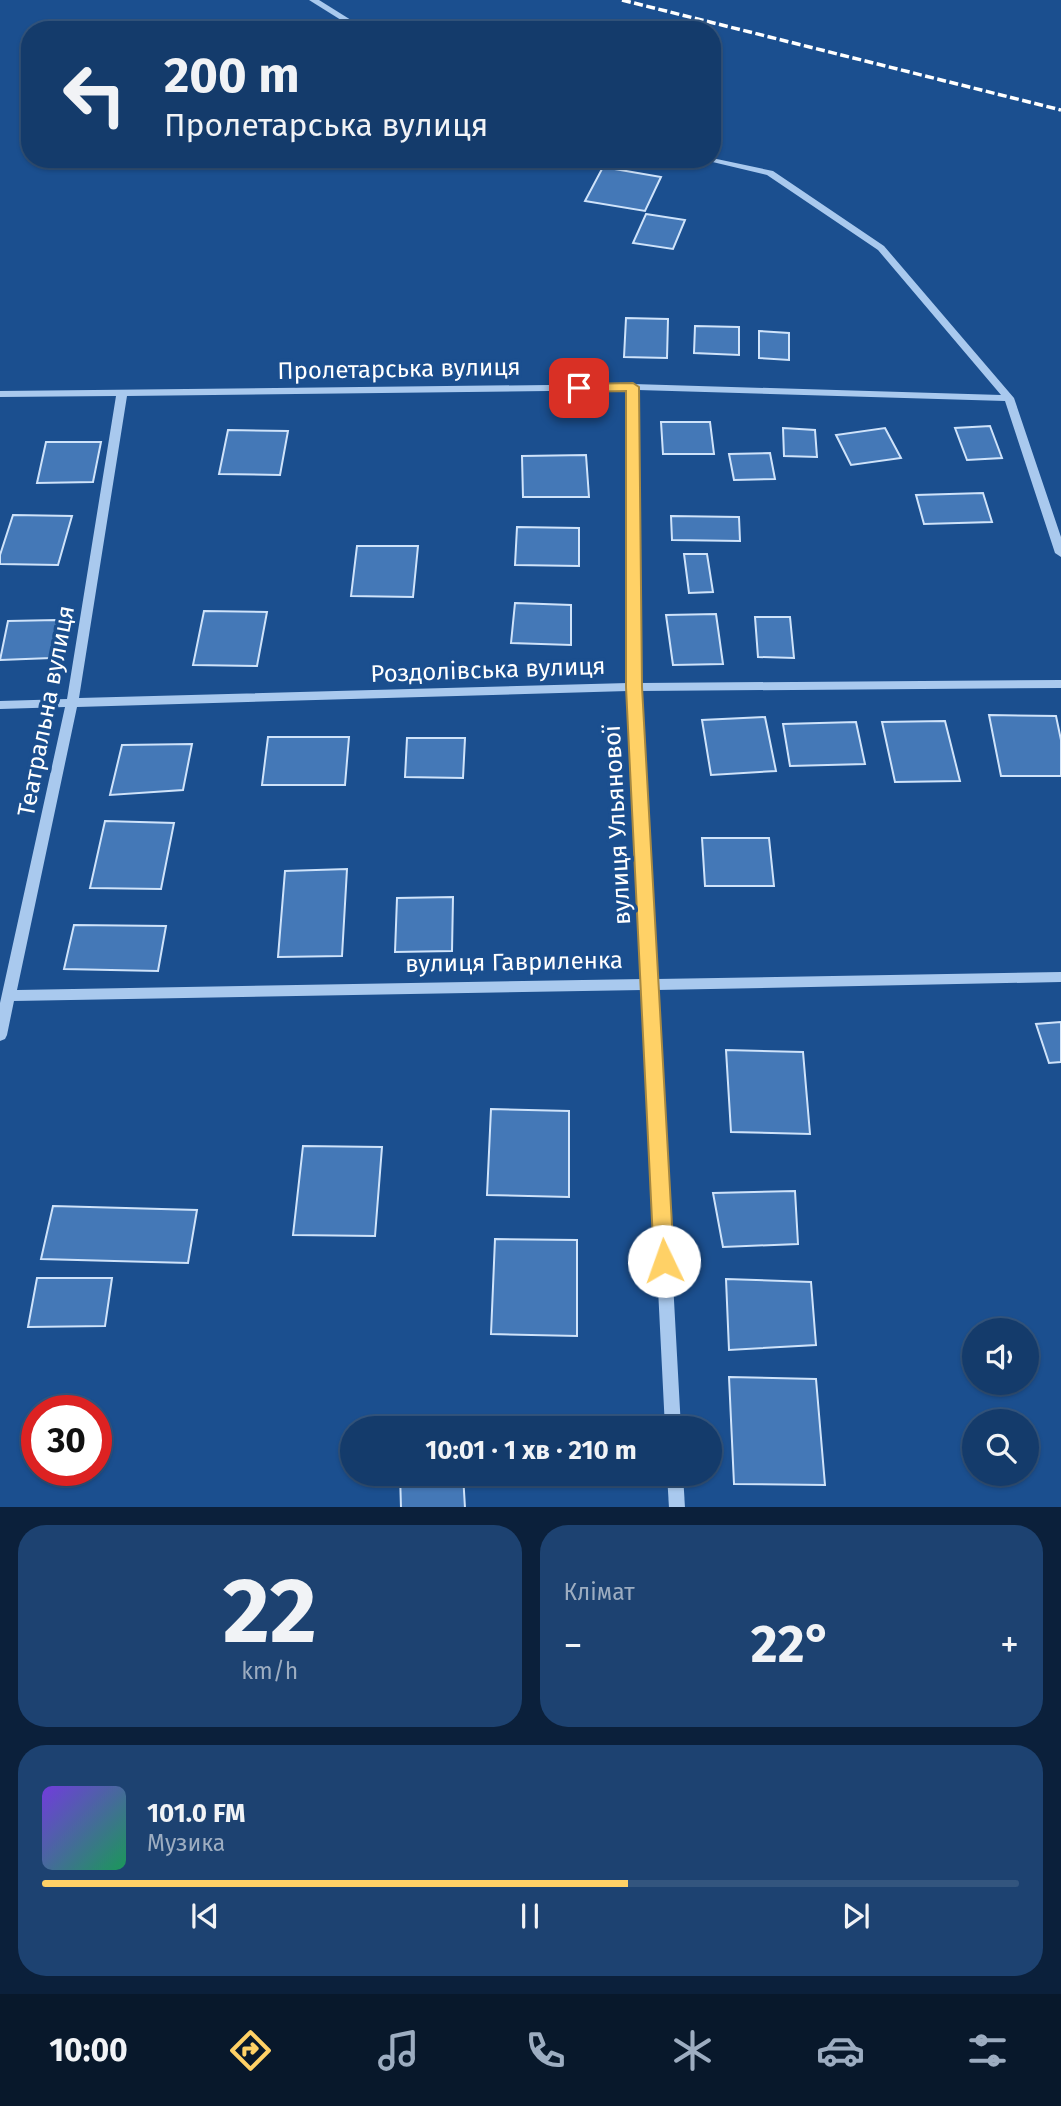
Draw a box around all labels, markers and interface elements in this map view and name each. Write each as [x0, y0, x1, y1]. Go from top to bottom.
text: 200 m [164, 46, 300, 105]
icon: left [49, 49, 140, 140]
text: Пролетарська вулиця [164, 106, 488, 144]
street label: Пролетарська вулиця [277, 353, 521, 385]
pin [549, 358, 609, 418]
icon: arrive [560, 369, 598, 407]
street label: Театральна вулиця [12, 603, 80, 819]
street label: Роздолівська вулиця [370, 652, 606, 688]
street label: вулиця Ульянової [598, 723, 636, 926]
street label: вулиця Гавриленка [405, 946, 623, 978]
position arrow [627, 1224, 701, 1298]
map controls [962, 1318, 1039, 1486]
button: sound [962, 1318, 1039, 1395]
speed limit sign: 30 [21, 1395, 112, 1486]
button: search [962, 1409, 1039, 1486]
text: 10:01 · 1 хв · 210 m [425, 1435, 637, 1466]
text: 22 [223, 1557, 317, 1666]
text: Клімат [564, 1578, 635, 1606]
text: 22° [751, 1613, 832, 1676]
text: − [564, 1622, 583, 1668]
text: + [1000, 1622, 1019, 1668]
text: km/h [241, 1657, 298, 1685]
text: 101.0 FM [147, 1798, 245, 1829]
text: Музика [147, 1829, 225, 1857]
icon: previous [186, 1897, 224, 1935]
icon: pause [511, 1897, 549, 1935]
icon: next [837, 1897, 875, 1935]
icon: directions [226, 2026, 275, 2075]
icon: music [374, 2026, 423, 2075]
icon: phone [521, 2026, 570, 2075]
icon: climate [668, 2026, 717, 2075]
icon: car [816, 2026, 865, 2075]
icon: filters [963, 2026, 1012, 2075]
text: 10:00 [49, 2031, 128, 2069]

